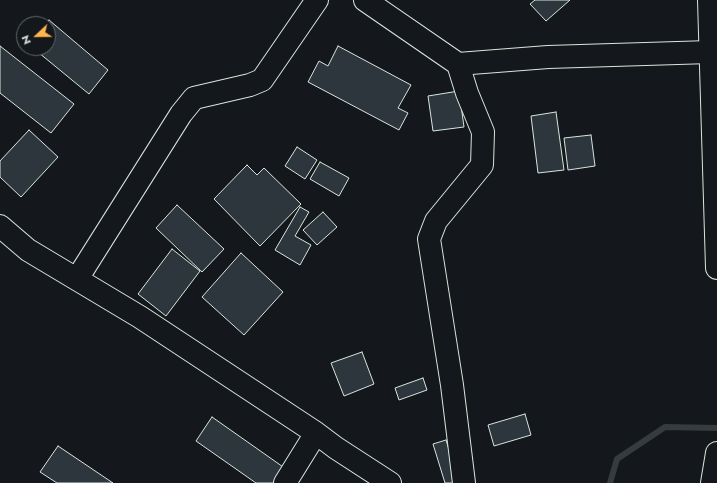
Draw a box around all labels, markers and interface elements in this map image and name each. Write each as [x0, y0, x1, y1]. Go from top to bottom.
north arrow [16, 16, 56, 56]
text: N [17, 33, 35, 47]

